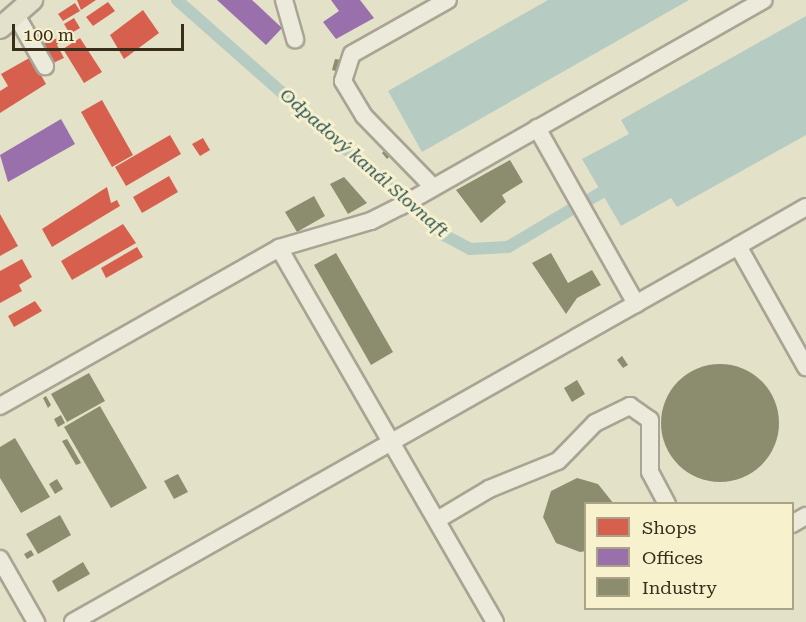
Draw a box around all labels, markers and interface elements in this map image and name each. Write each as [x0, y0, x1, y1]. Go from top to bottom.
scale bar [15, 12, 188, 50]
text: 100 m [23, 24, 74, 45]
water label: Odpadový kanál Slovnaft [276, 84, 452, 242]
legend [584, 502, 794, 610]
text: Shops [642, 517, 696, 538]
text: Offices [642, 547, 703, 568]
text: Industry [642, 577, 717, 598]

